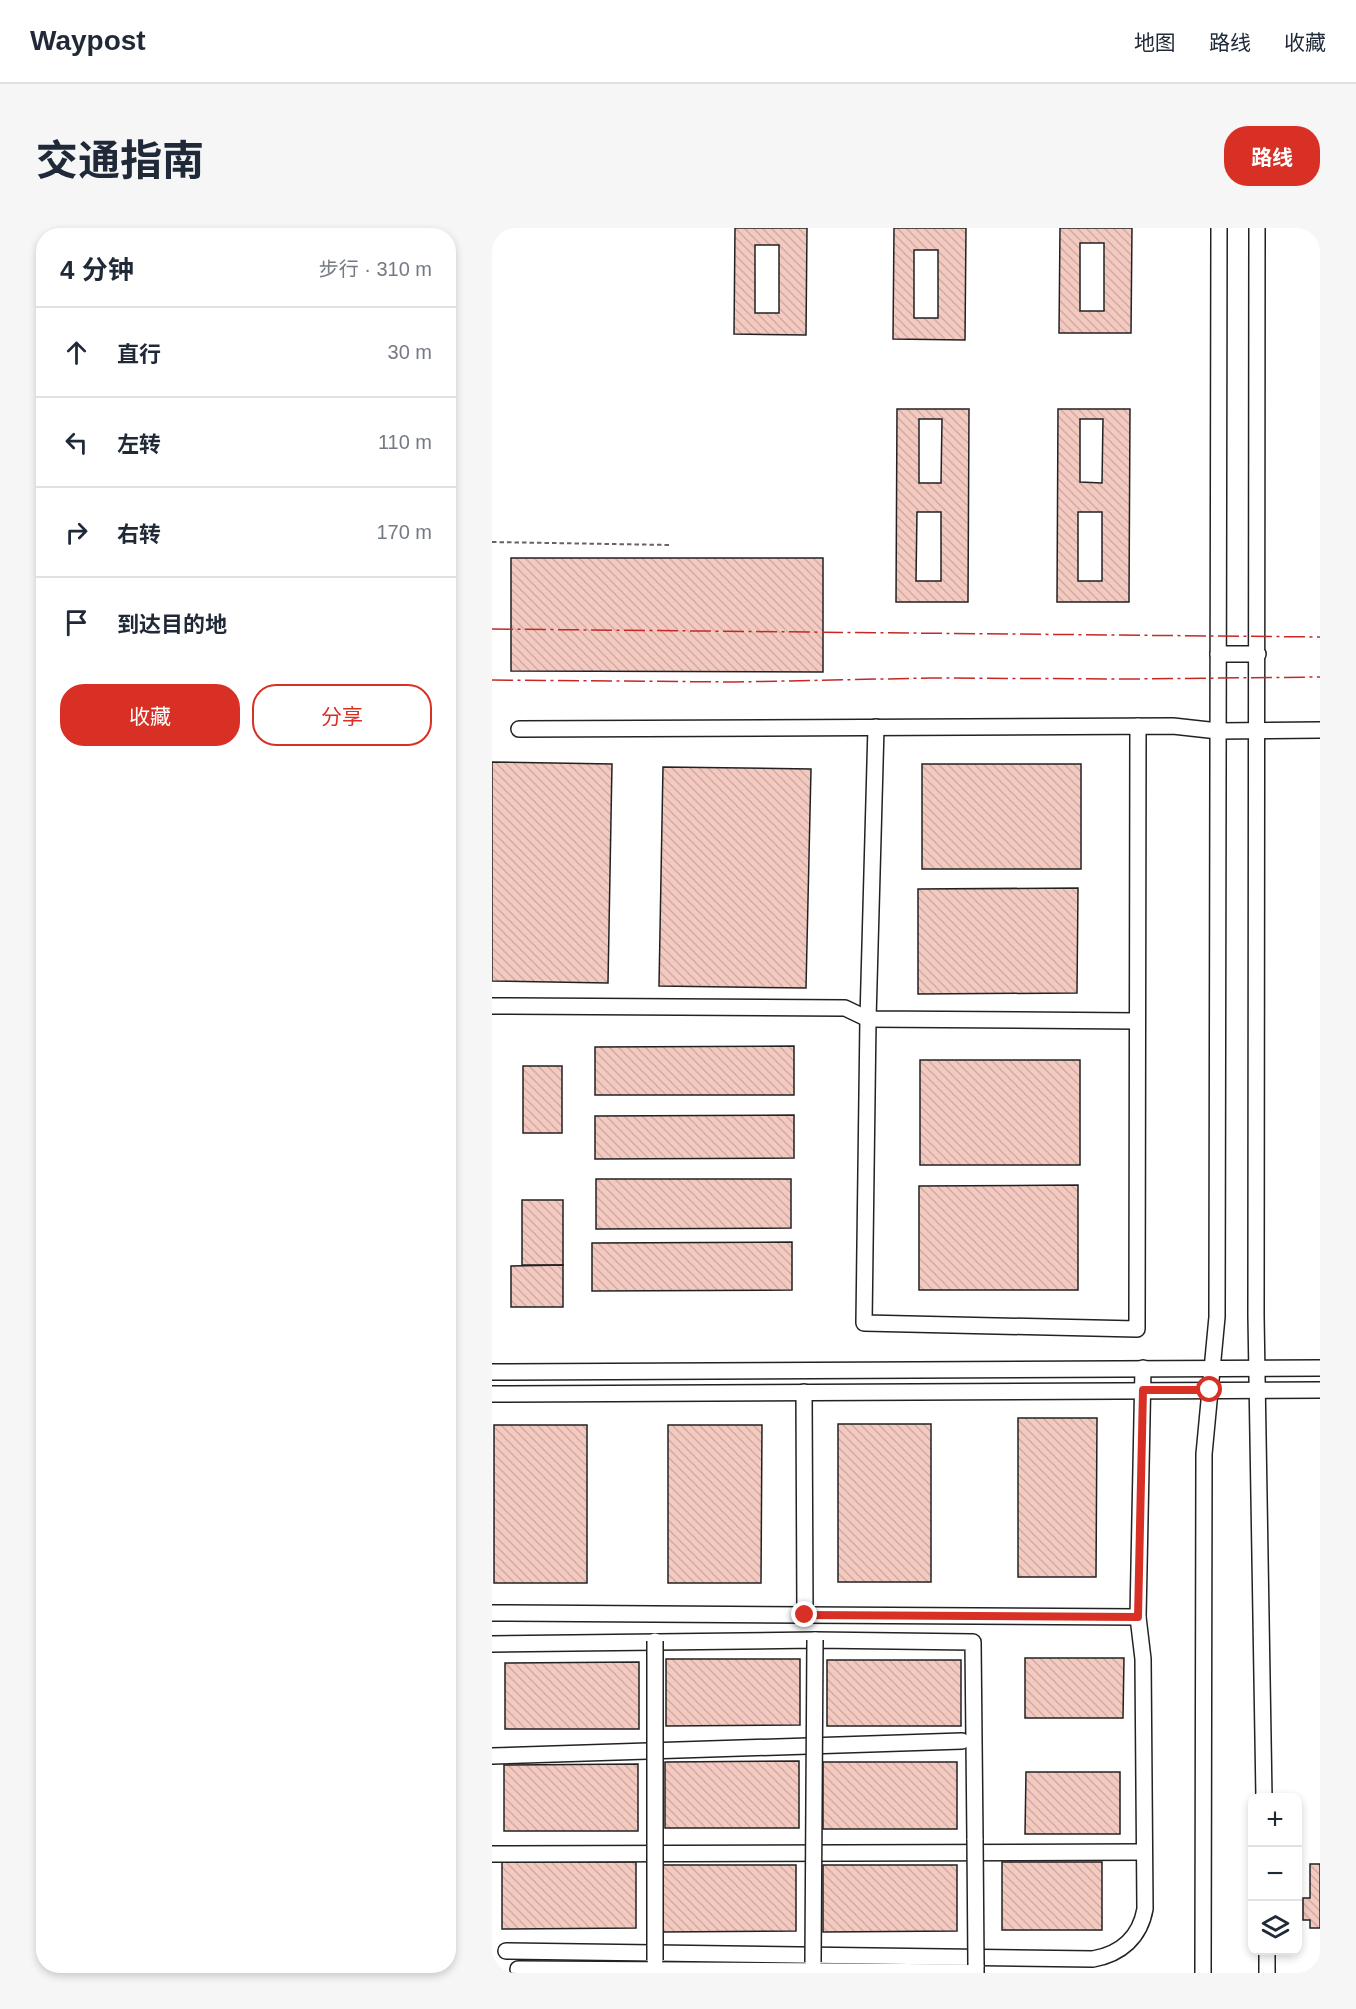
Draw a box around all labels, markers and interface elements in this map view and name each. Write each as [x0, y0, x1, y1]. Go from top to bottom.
text: Waypost [30, 25, 146, 56]
text: 地图 [1134, 31, 1176, 54]
text: 路线 [1209, 31, 1251, 54]
text: 收藏 [1284, 31, 1326, 54]
button: 路线 [1224, 126, 1320, 186]
text: 交通指南 [36, 137, 204, 184]
text: 4 分钟 [60, 255, 134, 285]
text: 步行 · 310 m [319, 258, 432, 280]
icon: ahead [60, 336, 93, 369]
text: 30 m [388, 341, 432, 363]
text: 直行 [117, 342, 161, 367]
icon: left [60, 426, 93, 459]
text: 110 m [378, 431, 432, 453]
text: 左转 [117, 432, 161, 457]
icon: right [60, 516, 93, 549]
text: 170 m [376, 521, 432, 543]
text: 右转 [117, 522, 161, 547]
icon: arrive [60, 606, 93, 639]
text: 到达目的地 [117, 612, 227, 637]
button: 收藏 [60, 684, 240, 746]
button: 分享 [252, 684, 432, 746]
route start [1196, 1376, 1222, 1402]
route end [791, 1601, 817, 1627]
map controls [1248, 1793, 1302, 1955]
button: + [1248, 1793, 1302, 1847]
button: − [1248, 1847, 1302, 1901]
button: layers [1248, 1901, 1302, 1955]

